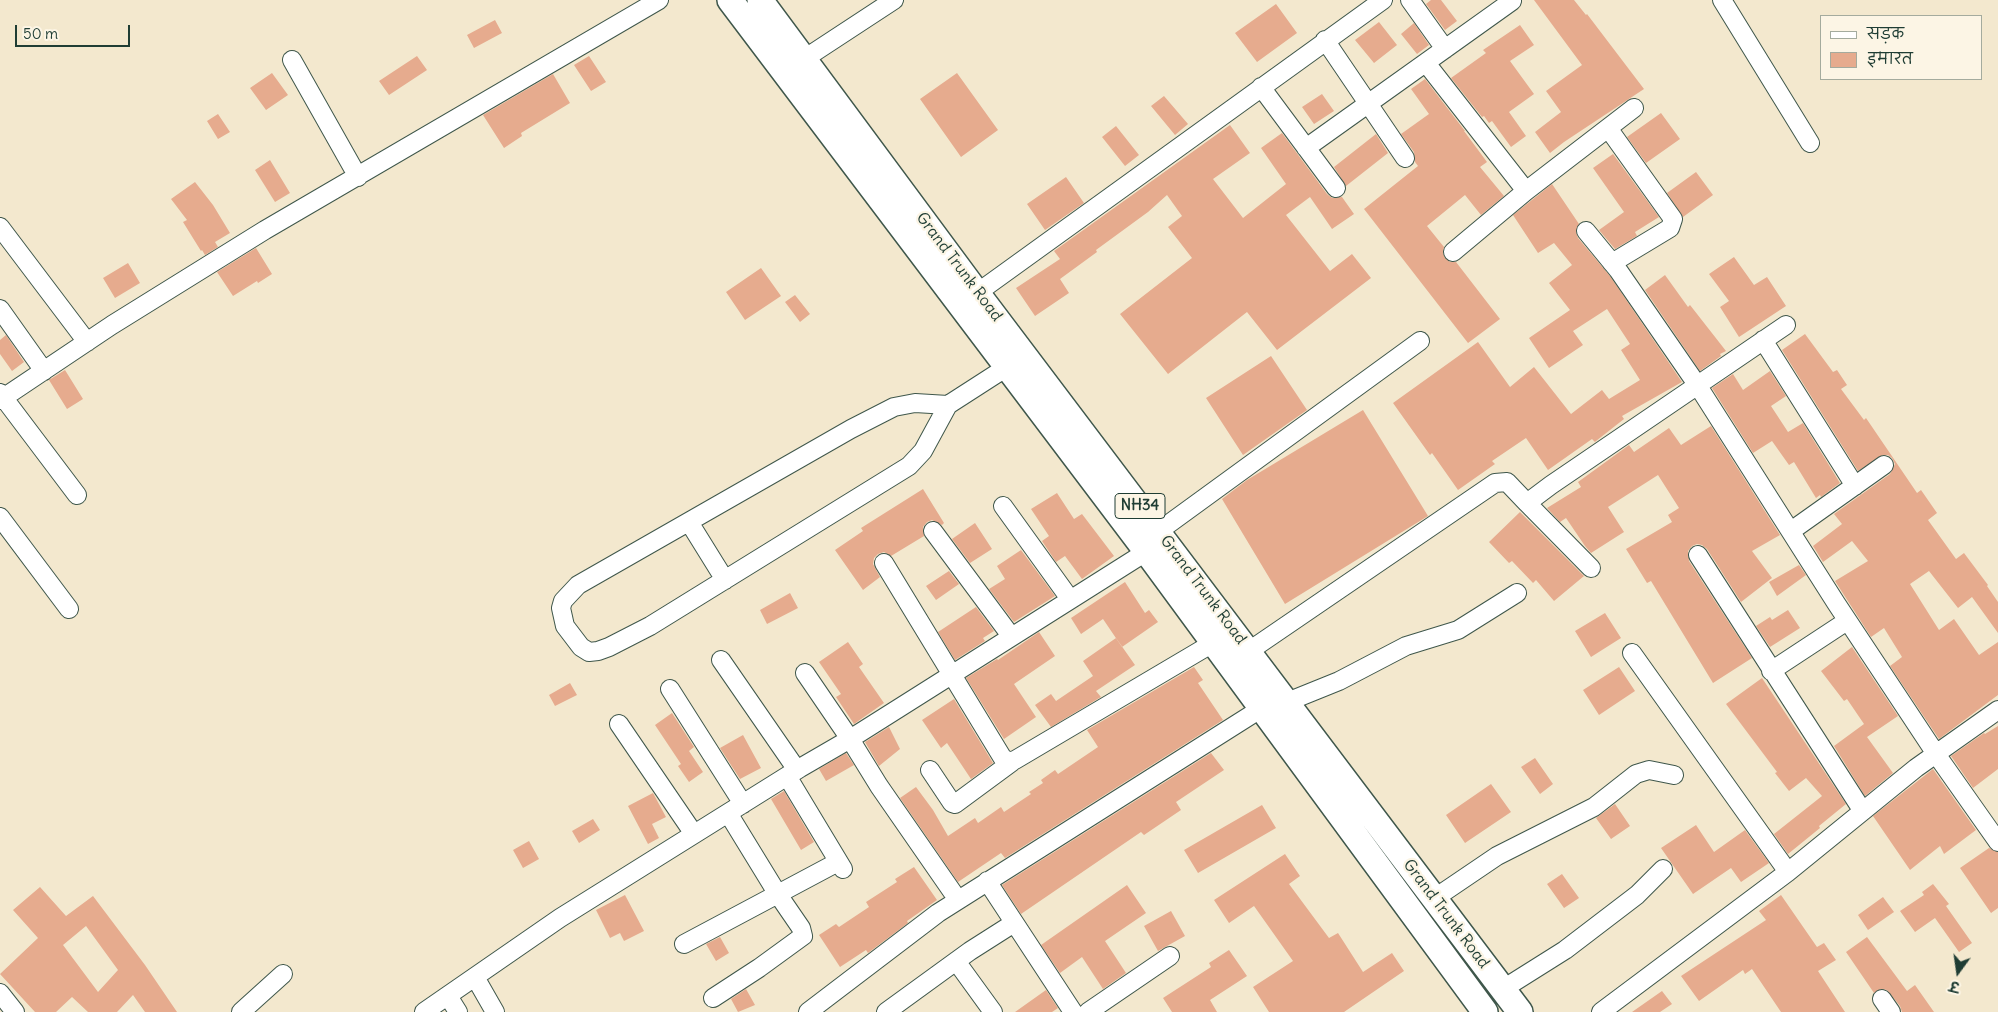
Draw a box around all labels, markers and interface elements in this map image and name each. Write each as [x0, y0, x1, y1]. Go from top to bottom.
scale bar [18, 15, 132, 47]
legend [1820, 15, 1983, 80]
text: 50 m [23, 24, 58, 43]
text: सड़क [1867, 24, 1904, 43]
text: इमारत [1867, 49, 1913, 68]
street label: Grand Trunk Road [912, 209, 1006, 325]
road number: NH34 [1115, 494, 1165, 518]
street label: Grand Trunk Road [1156, 532, 1250, 648]
street label: Grand Trunk Road [1399, 856, 1493, 972]
north arrow [1933, 947, 1983, 997]
text: उ [1948, 977, 1961, 996]

